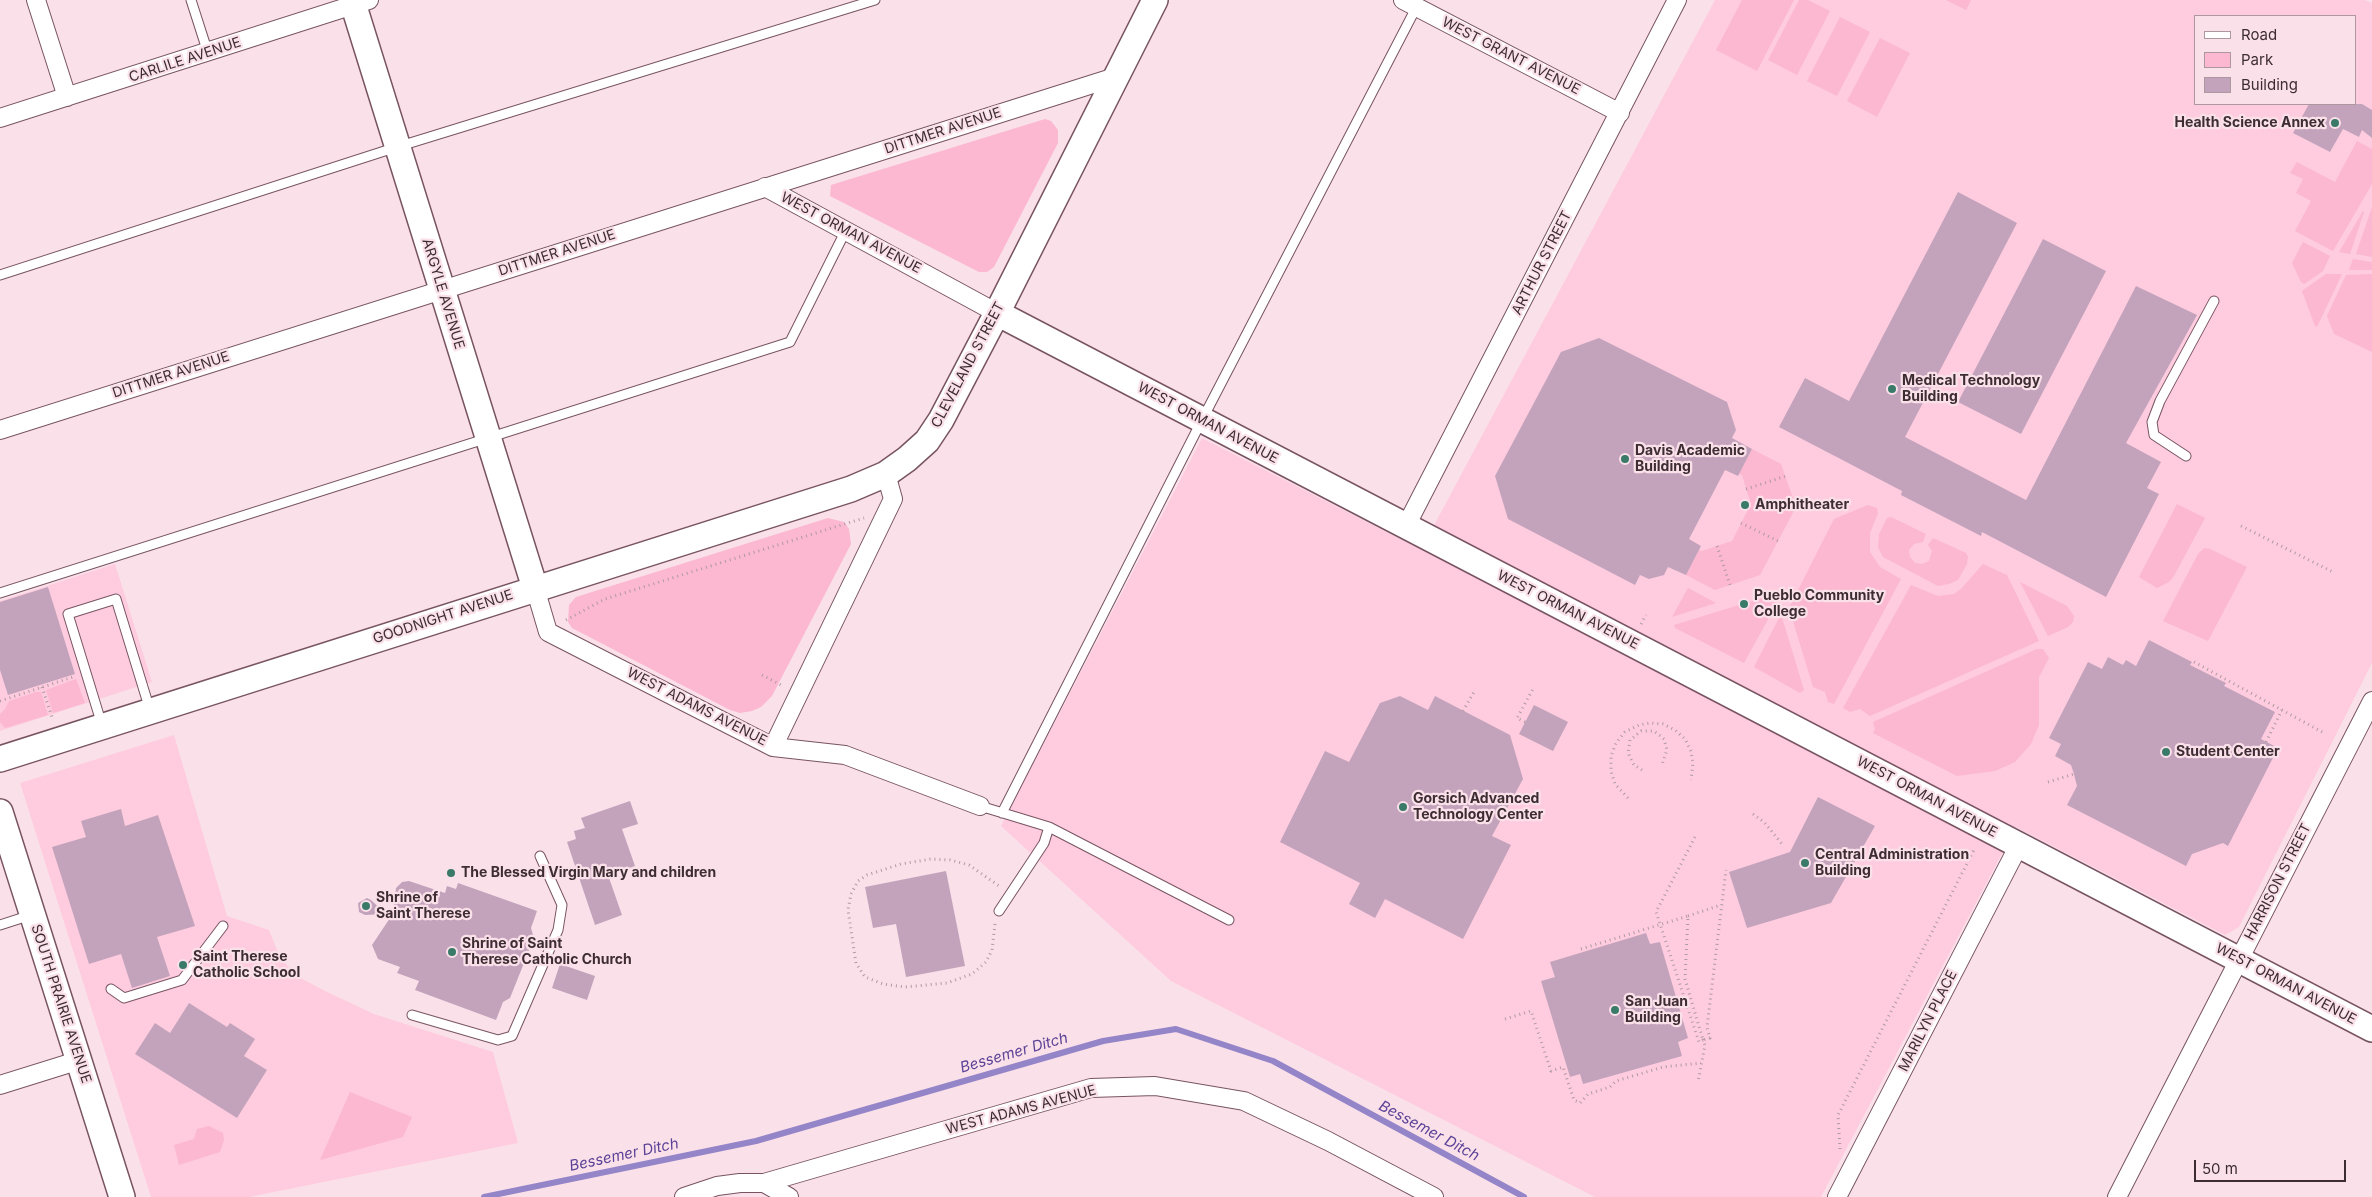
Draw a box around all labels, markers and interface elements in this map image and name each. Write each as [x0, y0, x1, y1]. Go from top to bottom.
street label: WEST GRANT AVENUE [1439, 14, 1583, 98]
legend [2194, 15, 2357, 105]
text: Road [2241, 25, 2277, 44]
street label: CARLILE AVENUE [127, 34, 243, 86]
text: Park [2241, 50, 2273, 69]
text: Building [2241, 75, 2298, 94]
street label: DITTMER AVENUE [882, 104, 1004, 158]
place label: Health Science Annex [2175, 115, 2325, 131]
marker: Health Science Annex [2329, 117, 2341, 129]
street label: WEST ORMAN AVENUE [778, 189, 924, 277]
street label: ARTHUR STREET [1509, 208, 1575, 318]
street label: DITTMER AVENUE [496, 226, 618, 280]
street label: ARGYLE AVENUE [418, 237, 468, 351]
street label: CLEVELAND STREET [928, 299, 1008, 431]
street label: DITTMER AVENUE [110, 348, 232, 402]
place label: Medical Technology Building [1902, 373, 2040, 406]
street label: WEST ORMAN AVENUE [1135, 379, 1281, 467]
marker: Medical Technology Building [1886, 383, 1898, 395]
place label: Davis Academic Building [1635, 443, 1745, 476]
marker: Davis Academic Building [1619, 453, 1631, 465]
place label: Amphitheater [1755, 497, 1849, 513]
marker: Amphitheater [1739, 499, 1751, 511]
street label: WEST ORMAN AVENUE [1494, 567, 1642, 653]
street label: GOODNIGHT AVENUE [371, 586, 515, 648]
place label: Pueblo Community College [1754, 588, 1884, 620]
marker: Pueblo Community College [1738, 598, 1750, 610]
street label: WEST ADAMS AVENUE [624, 664, 770, 750]
place label: Student Center [2176, 744, 2280, 760]
marker: Student Center [2160, 746, 2172, 758]
street label: WEST ORMAN AVENUE [1854, 753, 2000, 841]
place label: Gorsich Advanced Technology Center [1413, 791, 1543, 824]
marker: Gorsich Advanced Technology Center [1397, 801, 1409, 813]
street label: HARRISON STREET [2241, 821, 2315, 943]
place label: Central Administration Building [1815, 847, 1969, 880]
marker: Central Administration Building [1799, 857, 1811, 869]
place label: The Blessed Virgin Mary and children [461, 865, 716, 881]
marker: The Blessed Virgin Mary and children [445, 867, 457, 879]
place label: Shrine of Saint Therese [376, 890, 471, 922]
marker: Shrine of Saint Therese [360, 900, 372, 912]
street label: SOUTH PRAIRIE AVENUE [27, 922, 95, 1086]
place label: Shrine of Saint Therese Catholic Church [462, 936, 632, 969]
street label: WEST ORMAN AVENUE [2213, 940, 2359, 1028]
marker: Shrine of Saint Therese Catholic Church [446, 946, 458, 958]
place label: Saint Therese Catholic School [193, 949, 300, 982]
marker: Saint Therese Catholic School [177, 959, 189, 971]
street label: MARILYN PLACE [1895, 968, 1961, 1074]
place label: San Juan Building [1625, 994, 1688, 1026]
marker: San Juan Building [1609, 1004, 1621, 1016]
water label: Bessemer Ditch [958, 1029, 1070, 1077]
street label: WEST ADAMS AVENUE [944, 1082, 1098, 1138]
water label: Bessemer Ditch [1376, 1097, 1482, 1165]
water label: Bessemer Ditch [568, 1135, 680, 1175]
scale bar [2197, 1150, 2350, 1182]
text: 50 m [2202, 1159, 2238, 1178]

